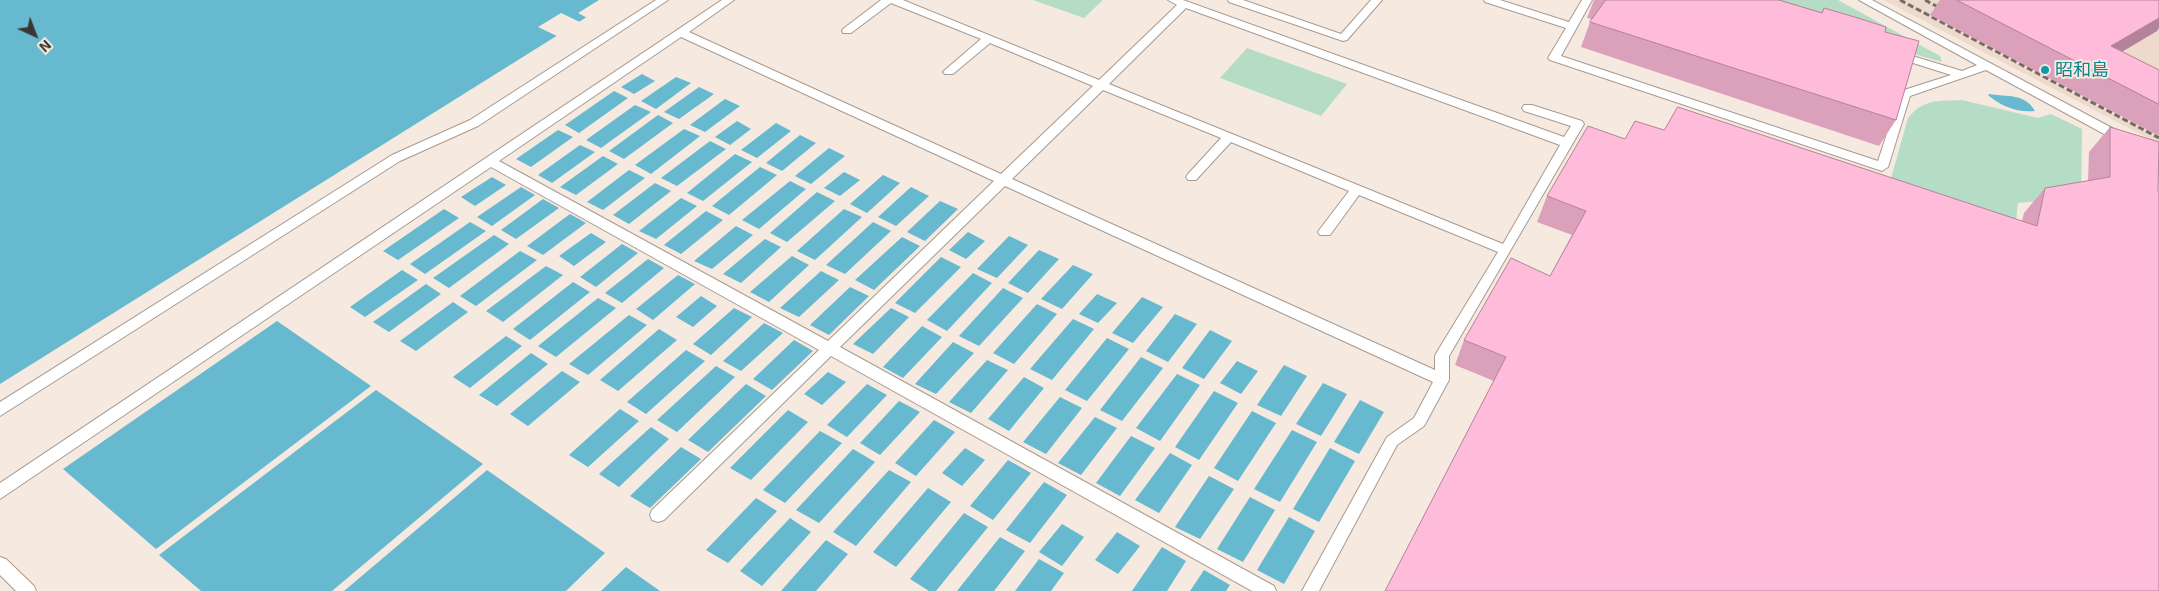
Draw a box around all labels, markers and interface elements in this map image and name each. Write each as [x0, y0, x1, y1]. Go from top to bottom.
north arrow [10, 10, 60, 60]
text: N [36, 37, 55, 56]
place label: 昭和島 [2055, 59, 2109, 81]
marker: 昭和島 [2039, 64, 2051, 76]

